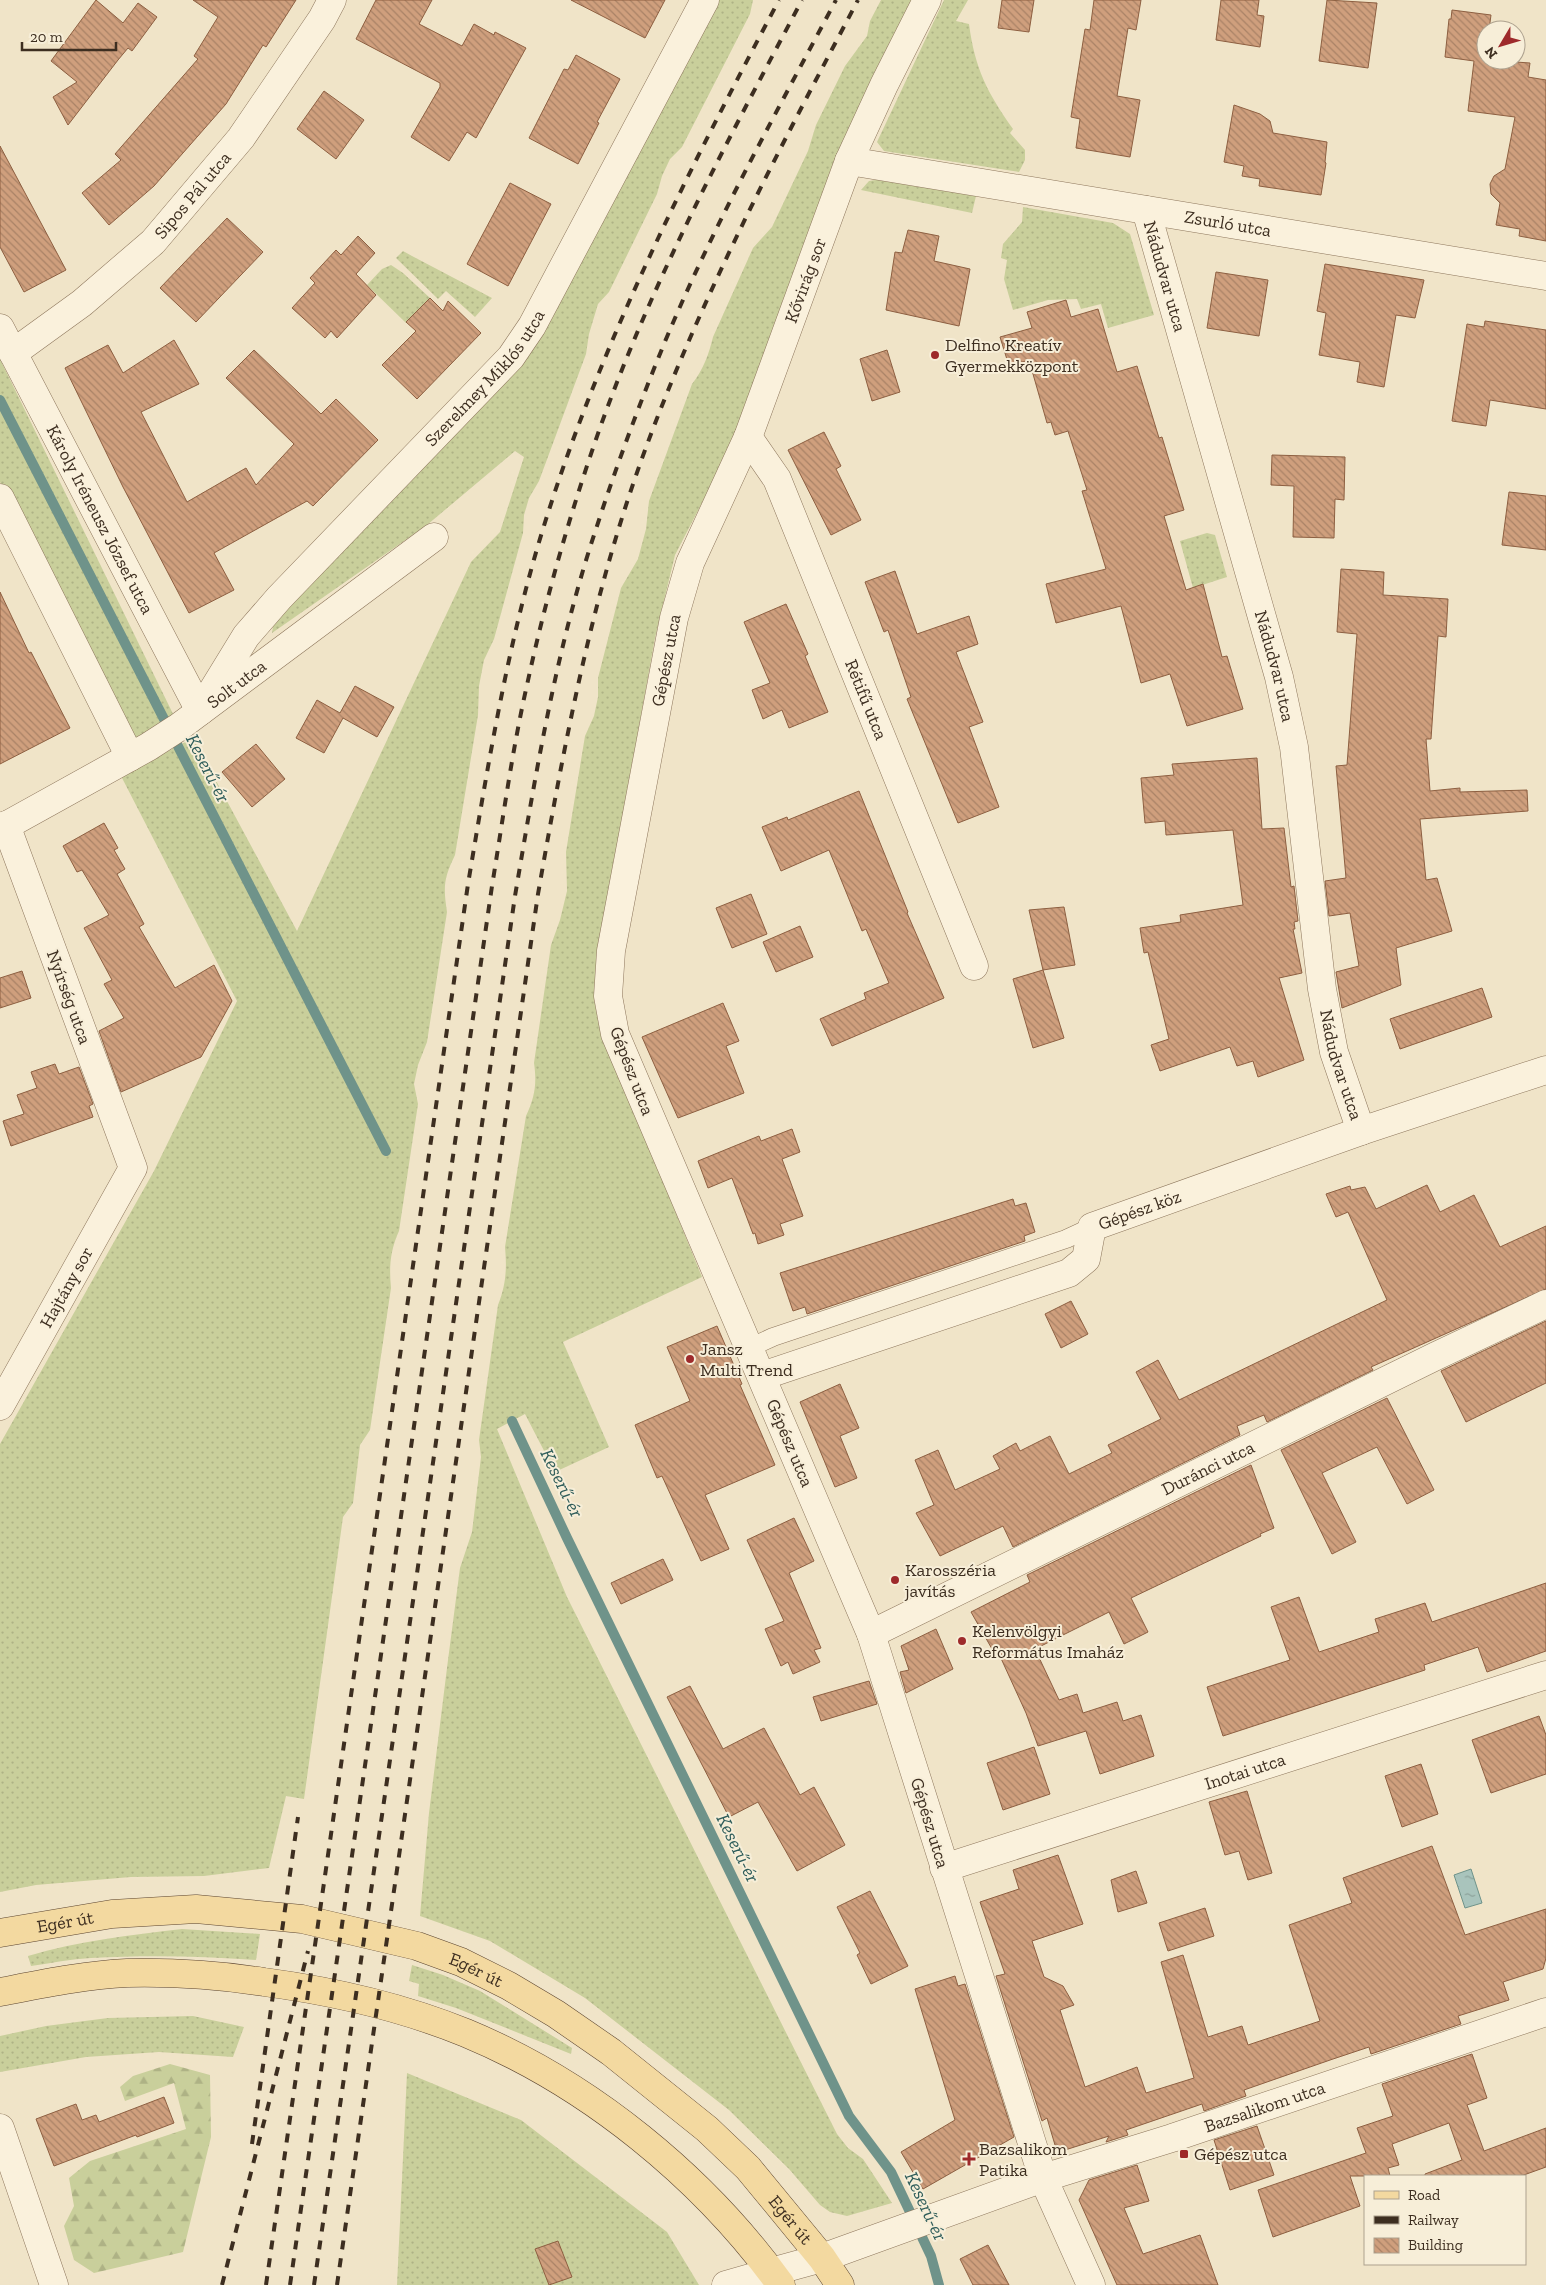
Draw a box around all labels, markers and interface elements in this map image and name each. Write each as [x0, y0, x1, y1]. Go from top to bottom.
scale bar [22, 20, 116, 52]
north arrow [1476, 20, 1526, 70]
text: 20 m [30, 28, 63, 46]
text: N [1481, 43, 1501, 62]
street label: Sipos Pál utca [149, 147, 236, 243]
street label: Zsurló utca [1183, 206, 1273, 242]
street label: Nádudvar utca [1139, 218, 1191, 335]
street label: Kővirág sor [780, 234, 831, 326]
street label: Szerelmey Miklós utca [420, 306, 550, 451]
place label: Delfino Kreatív Gyermekközpont [945, 334, 1079, 377]
marker: Delfino Kreatív Gyermekközpont [929, 349, 941, 361]
street label: Károly Iréneusz József utca [41, 421, 159, 618]
street label: Nádudvar utca [1250, 608, 1299, 724]
street label: Gépész utca [647, 612, 686, 708]
street label: Solt utca [203, 655, 271, 713]
street label: Rétifű utca [840, 656, 892, 743]
water label: Keserű-ér [181, 730, 235, 806]
street label: Nyírség utca [42, 947, 96, 1047]
street label: Nádudvar utca [1315, 1008, 1368, 1123]
street label: Gépész utca [605, 1023, 659, 1119]
street label: Gépész köz [1095, 1185, 1184, 1235]
street label: Hajtány sor [35, 1243, 98, 1332]
place label: Jansz Multi Trend [700, 1338, 793, 1381]
marker: Jansz Multi Trend [684, 1353, 696, 1365]
street label: Gépész utca [762, 1396, 818, 1491]
street label: Duránci utca [1158, 1436, 1258, 1500]
water label: Keserű-ér [536, 1445, 589, 1521]
place label: Karosszéria javítás [904, 1559, 996, 1602]
marker: Karosszéria javítás [889, 1574, 901, 1586]
place label: Kelenvölgyi Református Imaház [972, 1620, 1124, 1663]
marker: Kelenvölgyi Református Imaház [956, 1635, 968, 1647]
street label: Inotai utca [1202, 1748, 1288, 1795]
street label: Gépész utca [906, 1775, 954, 1871]
water label: Keserű-ér [712, 1810, 765, 1886]
street label: Egér út [35, 1906, 95, 1938]
street label: Egér út [446, 1948, 507, 1992]
street label: Bazsalikom utca [1201, 2076, 1328, 2137]
place label: Bazsalikom Patika [979, 2138, 1068, 2181]
place label: Gépész utca [1194, 2143, 1288, 2165]
marker: Gépész utca [1178, 2148, 1190, 2160]
marker: Bazsalikom Patika [963, 2153, 975, 2165]
water label: Keserű-ér [900, 2168, 952, 2245]
legend [1364, 2175, 1526, 2265]
text: Road [1408, 2186, 1441, 2204]
street label: Egér út [764, 2191, 817, 2249]
text: Railway [1408, 2211, 1459, 2229]
text: Building [1408, 2236, 1463, 2254]

